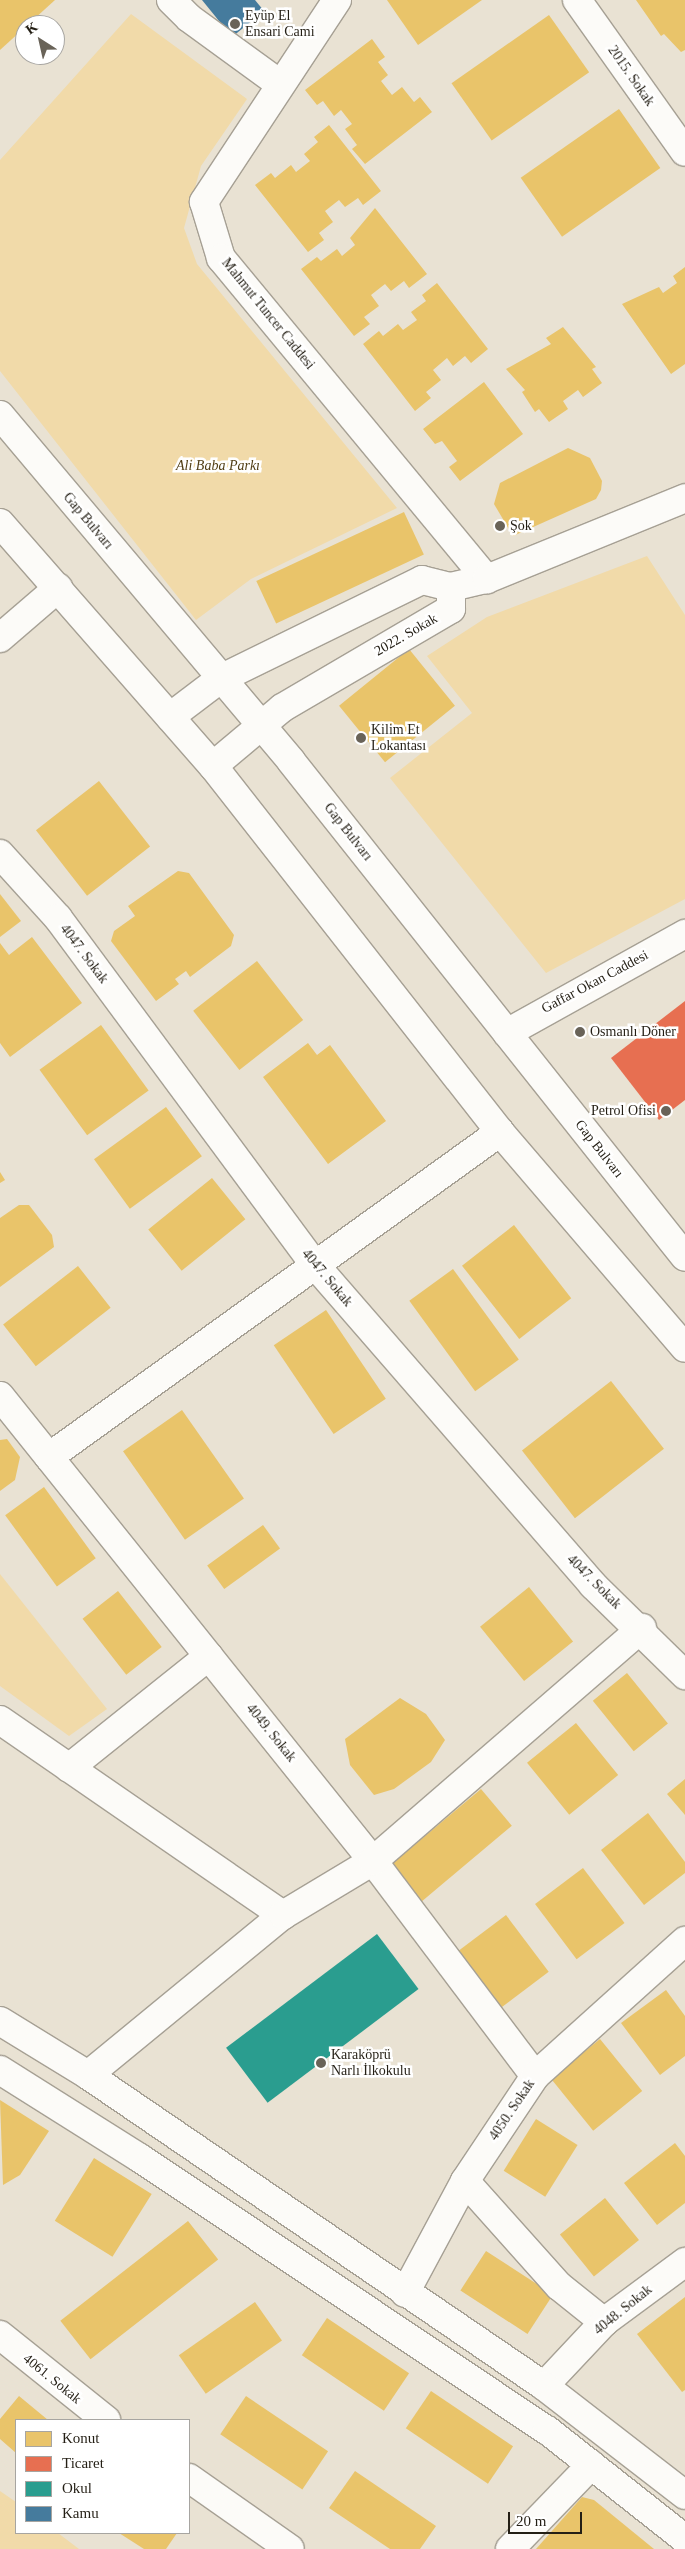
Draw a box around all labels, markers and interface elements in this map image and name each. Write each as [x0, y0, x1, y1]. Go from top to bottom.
place label: Eyüp El Ensari Cami [245, 8, 315, 40]
north arrow [15, 15, 65, 65]
marker: Eyüp El Ensari Cami [229, 18, 241, 30]
text: K [23, 19, 40, 37]
street label: 2015. Sokak [604, 43, 658, 109]
street label: Mahmut Tuncer Caddesi [218, 255, 318, 373]
park label: Ali Baba Parkı [176, 458, 260, 474]
street label: Gap Bulvarı [59, 489, 117, 553]
place label: Şok [510, 518, 532, 534]
marker: Şok [494, 520, 506, 532]
street label: 2022. Sokak [371, 610, 441, 660]
place label: Kilim Et Lokantası [371, 722, 426, 754]
marker: Kilim Et Lokantası [355, 732, 367, 744]
street label: Gap Bulvarı [320, 800, 376, 864]
street label: 4047. Sokak [56, 921, 112, 987]
street label: Gaffar Okan Caddesi [539, 947, 651, 1017]
place label: Osmanlı Döner [590, 1024, 676, 1040]
marker: Osmanlı Döner [574, 1026, 586, 1038]
place label: Petrol Ofisi [591, 1103, 656, 1119]
marker: Petrol Ofisi [660, 1105, 672, 1117]
street label: Gap Bulvarı [571, 1117, 627, 1181]
street label: 4047. Sokak [298, 1246, 356, 1310]
street label: 4047. Sokak [563, 1551, 625, 1613]
street label: 4049. Sokak [242, 1701, 300, 1765]
place label: Karaköprü Narlı İlkokulu [331, 2047, 411, 2080]
marker: Karaköprü Narlı İlkokulu [315, 2057, 327, 2069]
street label: 4050. Sokak [485, 2076, 539, 2144]
street label: 4048. Sokak [591, 2281, 655, 2339]
street label: 4061. Sokak [20, 2350, 84, 2408]
legend [15, 2419, 190, 2534]
text: Konut [62, 2430, 100, 2446]
text: Ticaret [62, 2455, 104, 2471]
text: Okul [62, 2480, 92, 2496]
scale bar [510, 2502, 584, 2534]
text: Kamu [62, 2505, 99, 2521]
text: 20 m [516, 2513, 546, 2529]

